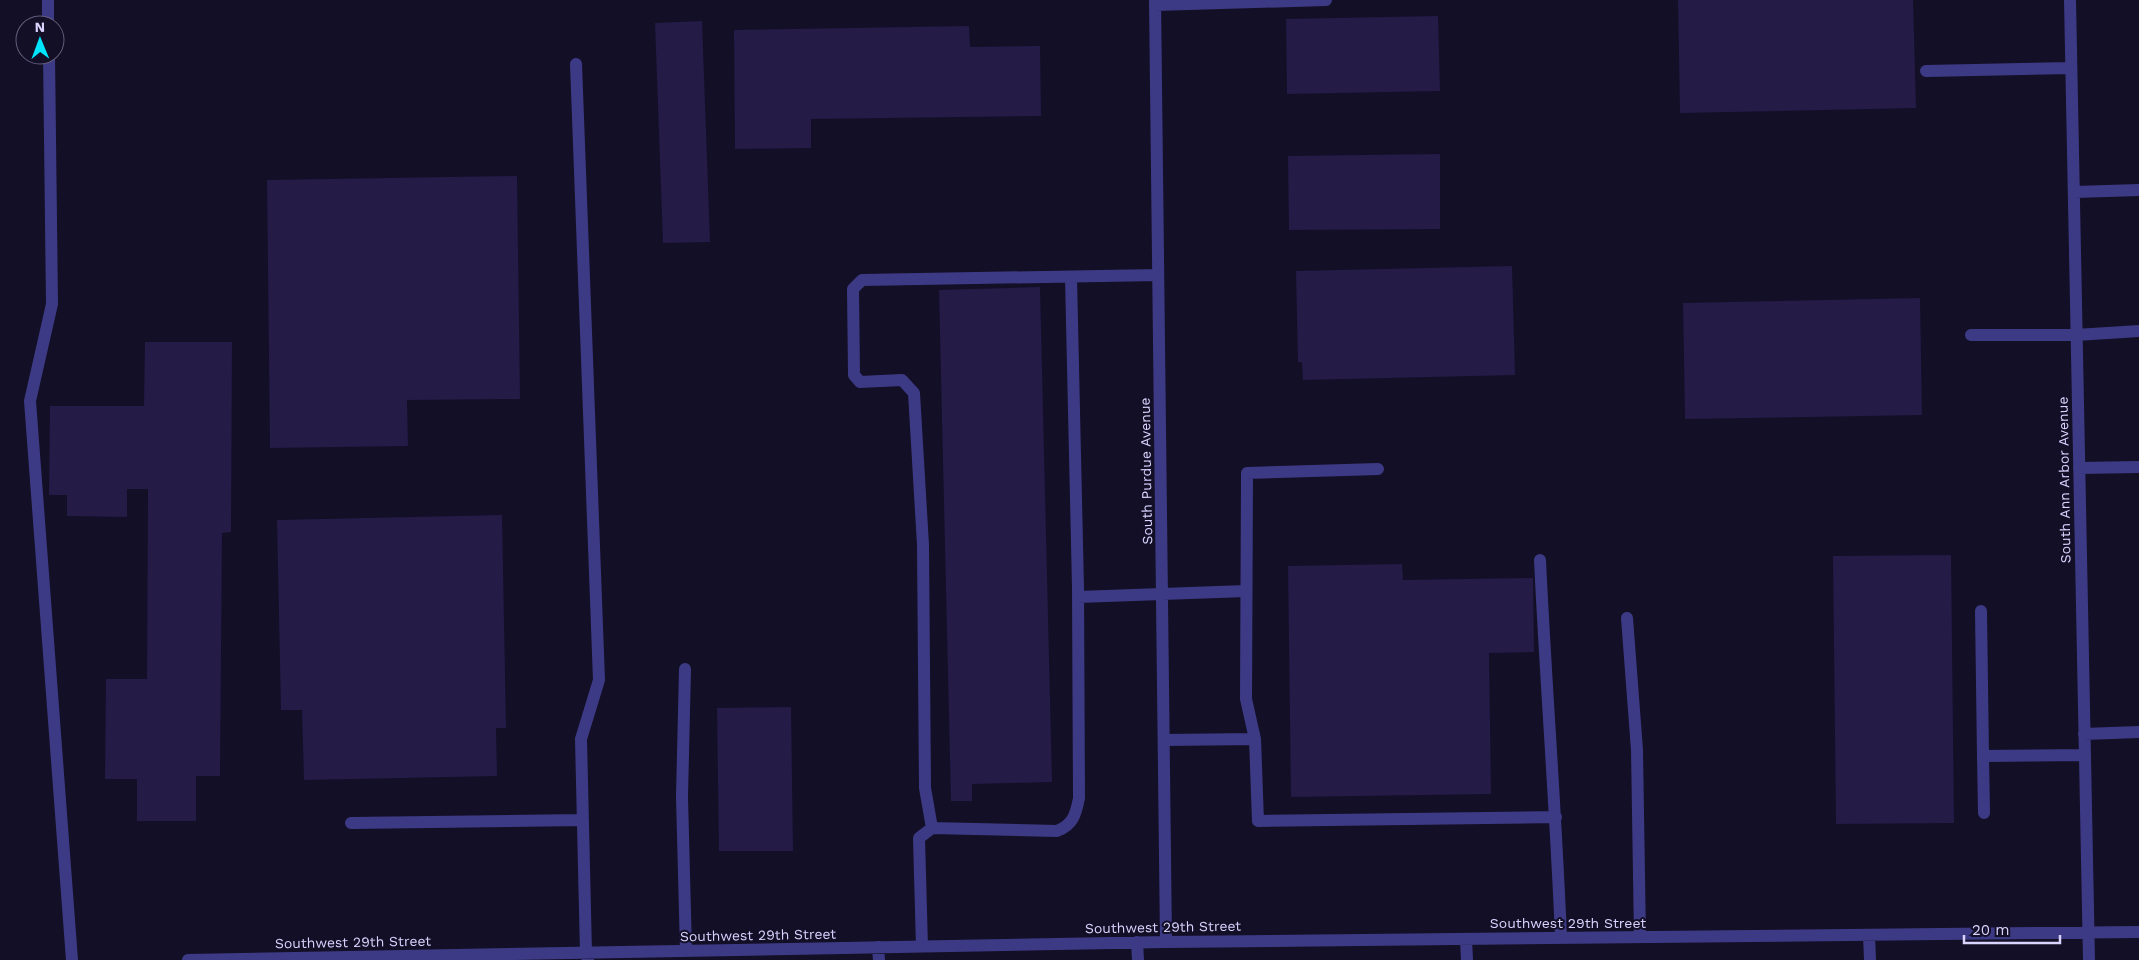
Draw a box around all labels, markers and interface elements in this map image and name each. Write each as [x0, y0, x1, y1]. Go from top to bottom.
north arrow [15, 15, 65, 65]
text: N [34, 19, 45, 35]
street label: South Ann Arbor Avenue [2055, 396, 2073, 564]
street label: South Purdue Avenue [1137, 397, 1155, 545]
scale bar [1964, 912, 2060, 944]
street label: Southwest 29th Street [1490, 915, 1646, 931]
street label: Southwest 29th Street [1085, 918, 1241, 936]
text: 20 m [1972, 921, 2010, 939]
street label: Southwest 29th Street [680, 926, 836, 944]
street label: Southwest 29th Street [275, 933, 431, 951]

